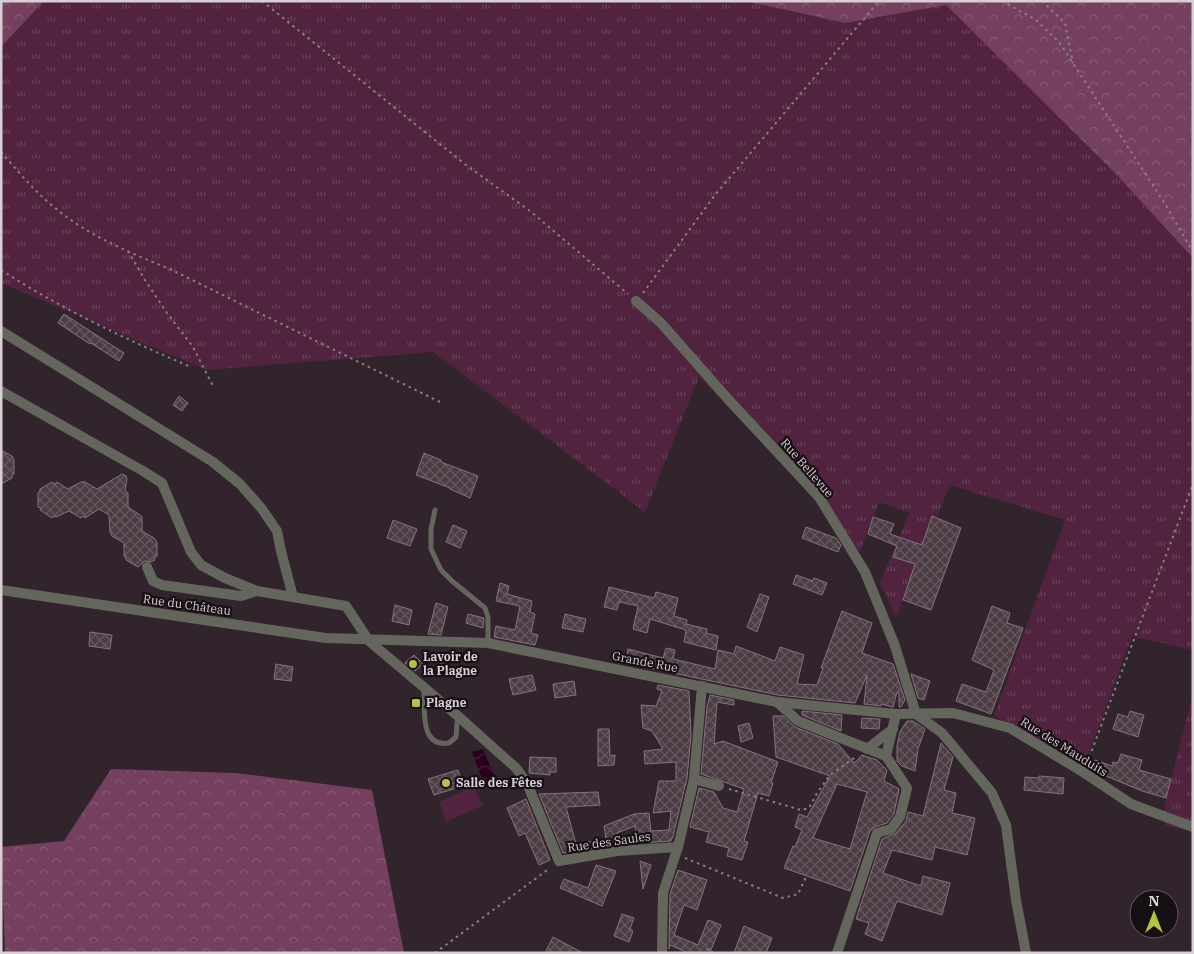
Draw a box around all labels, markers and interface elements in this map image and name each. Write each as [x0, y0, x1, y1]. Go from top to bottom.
street label: Rue Bellevue [778, 435, 837, 500]
street label: Rue du Château [142, 591, 233, 618]
street label: Grande Rue [611, 648, 679, 675]
place label: Lavoir de la Plagne [423, 649, 478, 678]
marker: Lavoir de la Plagne [407, 658, 419, 670]
place label: Plagne [426, 695, 467, 710]
marker: Plagne [410, 697, 422, 709]
street label: Rue des Mauduits [1018, 714, 1111, 780]
place label: Salle des Fêtes [456, 775, 542, 790]
marker: Salle des Fêtes [440, 777, 452, 789]
street label: Rue des Saules [566, 828, 652, 855]
north arrow [1129, 889, 1179, 939]
text: N [1148, 892, 1160, 910]

